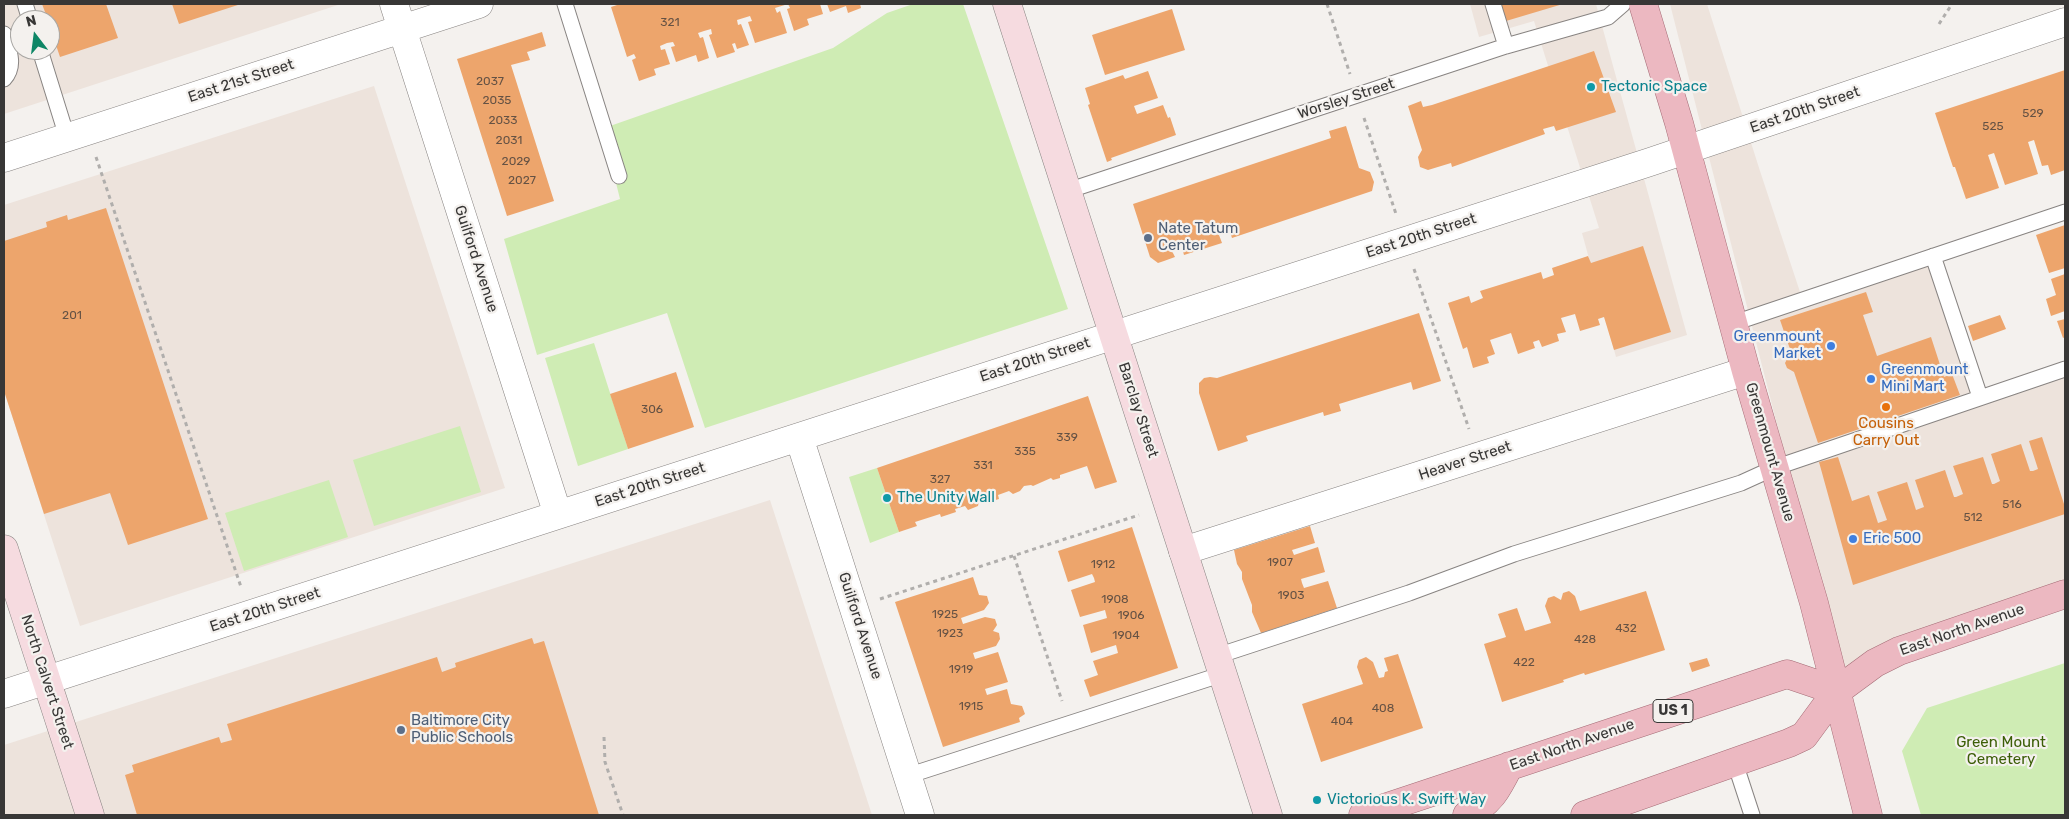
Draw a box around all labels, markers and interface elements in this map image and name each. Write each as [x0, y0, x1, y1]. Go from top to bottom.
north arrow [10, 10, 60, 60]
text: N [24, 11, 38, 31]
house number: 321 [660, 16, 680, 30]
street label: East 21st Street [186, 55, 296, 107]
house number: 2037 [476, 75, 504, 89]
street label: Worsley Street [1295, 75, 1397, 123]
place label: Tectonic Space [1601, 78, 1707, 96]
marker: Tectonic Space [1585, 81, 1597, 93]
street label: East 20th Street [1748, 83, 1862, 137]
house number: 2035 [482, 94, 512, 108]
house number: 529 [2022, 107, 2044, 121]
house number: 2033 [488, 114, 518, 128]
house number: 525 [1982, 120, 2004, 134]
house number: 2031 [496, 134, 522, 148]
house number: 2029 [502, 155, 530, 169]
house number: 2027 [508, 174, 536, 188]
street label: Guilford Avenue [450, 203, 502, 315]
street label: East 20th Street [1364, 210, 1478, 262]
place label: Nate Tatum Center [1158, 220, 1238, 255]
marker: Nate Tatum Center [1142, 232, 1154, 244]
house number: 201 [62, 309, 82, 323]
place label: Greenmount Market [1734, 328, 1821, 363]
street label: East 20th Street [978, 334, 1092, 386]
marker: Greenmount Market [1825, 340, 1837, 352]
street label: Barclay Street [1114, 360, 1162, 460]
place label: Greenmount Mini Mart [1881, 361, 1968, 396]
marker: Greenmount Mini Mart [1865, 373, 1877, 385]
street label: Greenmount Avenue [1742, 380, 1798, 524]
marker: Cousins Carry Out [1880, 401, 1892, 413]
house number: 306 [641, 403, 663, 417]
place label: Cousins Carry Out [1853, 415, 1919, 450]
house number: 339 [1056, 431, 1078, 445]
street label: Heaver Street [1416, 438, 1514, 484]
house number: 335 [1014, 445, 1036, 459]
street label: East 20th Street [593, 459, 707, 511]
house number: 331 [973, 459, 993, 473]
house number: 327 [930, 473, 950, 487]
place label: The Unity Wall [897, 489, 995, 507]
marker: The Unity Wall [881, 492, 893, 504]
house number: 516 [2002, 498, 2022, 512]
house number: 512 [1963, 511, 1983, 525]
place label: Eric 500 [1863, 530, 1921, 548]
marker: Eric 500 [1847, 533, 1859, 545]
house number: 1907 [1267, 556, 1293, 570]
house number: 1912 [1091, 558, 1115, 572]
street label: Guilford Avenue [834, 570, 886, 682]
street label: East 20th Street [208, 584, 322, 636]
house number: 1903 [1277, 589, 1305, 603]
house number: 1908 [1101, 593, 1129, 607]
street label: East North Avenue [1897, 600, 2027, 660]
house number: 1925 [932, 608, 958, 622]
house number: 1906 [1117, 609, 1145, 623]
street label: North Calvert Street [17, 612, 77, 752]
house number: 432 [1615, 622, 1637, 636]
house number: 1923 [937, 627, 963, 641]
house number: 1904 [1112, 629, 1140, 643]
house number: 428 [1574, 633, 1596, 647]
house number: 422 [1513, 656, 1535, 670]
house number: 1919 [949, 663, 973, 677]
road number: US 1 [1653, 699, 1693, 722]
house number: 1915 [959, 700, 983, 714]
house number: 408 [1372, 702, 1394, 716]
place label: Baltimore City Public Schools [411, 712, 513, 747]
house number: 404 [1331, 715, 1353, 729]
street label: East North Avenue [1507, 715, 1637, 775]
marker: Baltimore City Public Schools [395, 724, 407, 736]
park label: Green Mount Cemetery [1956, 734, 2046, 769]
place label: Victorious K. Swift Way [1327, 791, 1486, 809]
marker: Victorious K. Swift Way [1311, 794, 1323, 806]

